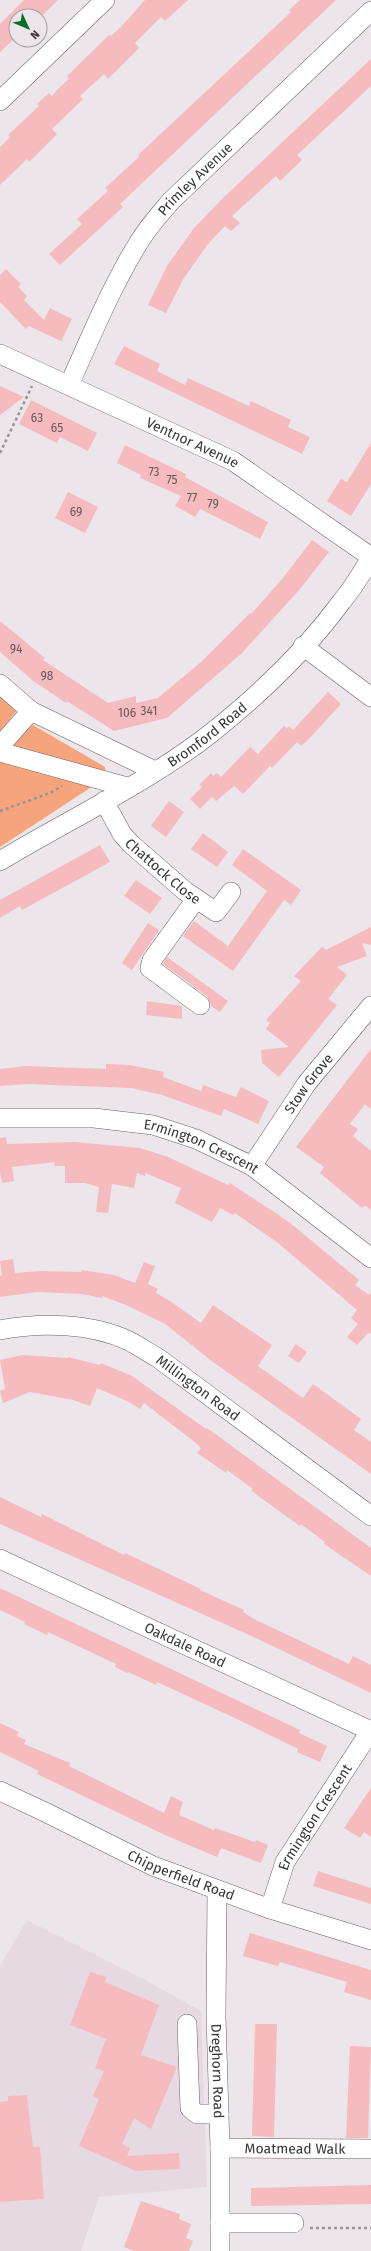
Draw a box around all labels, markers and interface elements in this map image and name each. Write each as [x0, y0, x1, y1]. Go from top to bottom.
north arrow [8, 8, 48, 48]
text: N [28, 27, 42, 42]
street label: Primley Avenue [154, 139, 236, 219]
house number: 63 [31, 411, 43, 425]
street label: Ventnor Avenue [143, 414, 242, 472]
house number: 65 [51, 421, 63, 435]
house number: 73 [148, 465, 160, 479]
house number: 75 [166, 473, 178, 487]
house number: 77 [187, 491, 197, 505]
house number: 79 [207, 497, 219, 511]
house number: 69 [70, 505, 82, 519]
house number: 94 [10, 642, 23, 656]
house number: 98 [41, 669, 54, 683]
street label: Bromford Road [164, 699, 251, 771]
house number: 341 [141, 704, 157, 718]
house number: 106 [118, 706, 136, 720]
street label: Chattock Close [121, 835, 204, 908]
street label: Stow Grove [281, 1050, 337, 1117]
street label: Ermington Crescent [143, 1116, 263, 1178]
street label: Millington Road [153, 1352, 243, 1425]
street label: Oakdale Road [141, 1619, 228, 1671]
street label: Ermington Crescent [275, 1760, 356, 1872]
street label: Chipperfield Road [125, 1847, 237, 1904]
street label: Dreghorn Road [207, 2023, 227, 2119]
street label: Moatmead Walk [245, 2140, 346, 2158]

